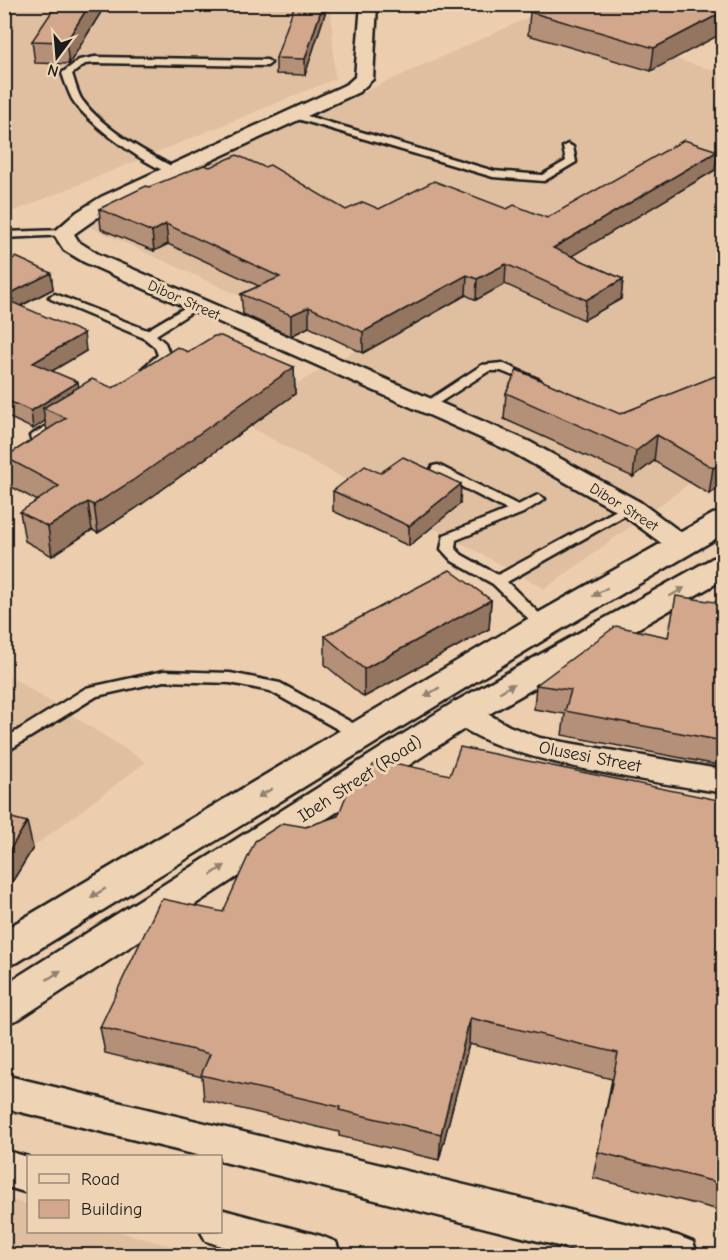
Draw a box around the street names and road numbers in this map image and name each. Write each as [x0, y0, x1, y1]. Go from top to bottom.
street label: Dibor Street [145, 276, 224, 324]
street label: Dibor Street [586, 479, 662, 535]
street label: Ibeh Street (Road) [294, 731, 426, 827]
street label: Olusesi Street [537, 737, 644, 777]

